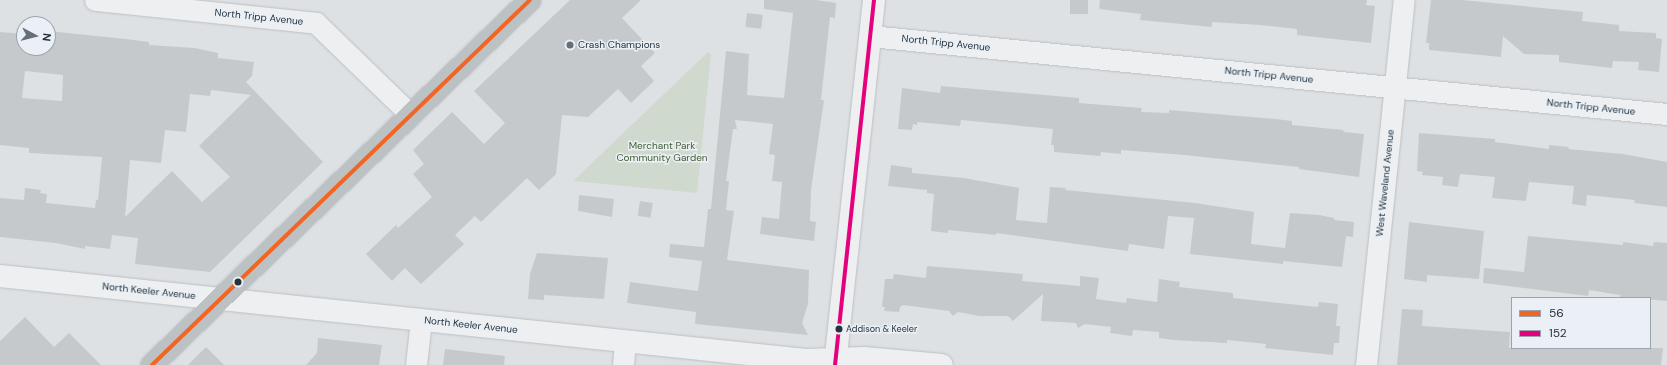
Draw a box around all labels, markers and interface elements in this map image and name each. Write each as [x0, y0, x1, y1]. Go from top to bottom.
street label: North Tripp Avenue [214, 6, 304, 28]
north arrow [16, 16, 56, 56]
street label: North Tripp Avenue [901, 32, 991, 54]
text: N [39, 33, 54, 42]
place label: Crash Champions [578, 39, 660, 51]
marker: Crash Champions [565, 40, 575, 50]
street label: North Tripp Avenue [1224, 64, 1314, 86]
street label: North Tripp Avenue [1546, 96, 1636, 118]
street label: West Waveland Avenue [1373, 129, 1397, 237]
park label: Merchant Park Community Garden [616, 139, 708, 162]
unlabelled marker [233, 277, 243, 287]
street label: North Keeler Avenue [102, 280, 196, 302]
legend [1511, 297, 1651, 349]
text: 56 [1549, 305, 1564, 321]
street label: North Keeler Avenue [424, 314, 518, 336]
marker: Addison & Keeler [834, 324, 844, 334]
place label: Addison & Keeler [846, 324, 917, 334]
text: 152 [1549, 325, 1567, 341]

